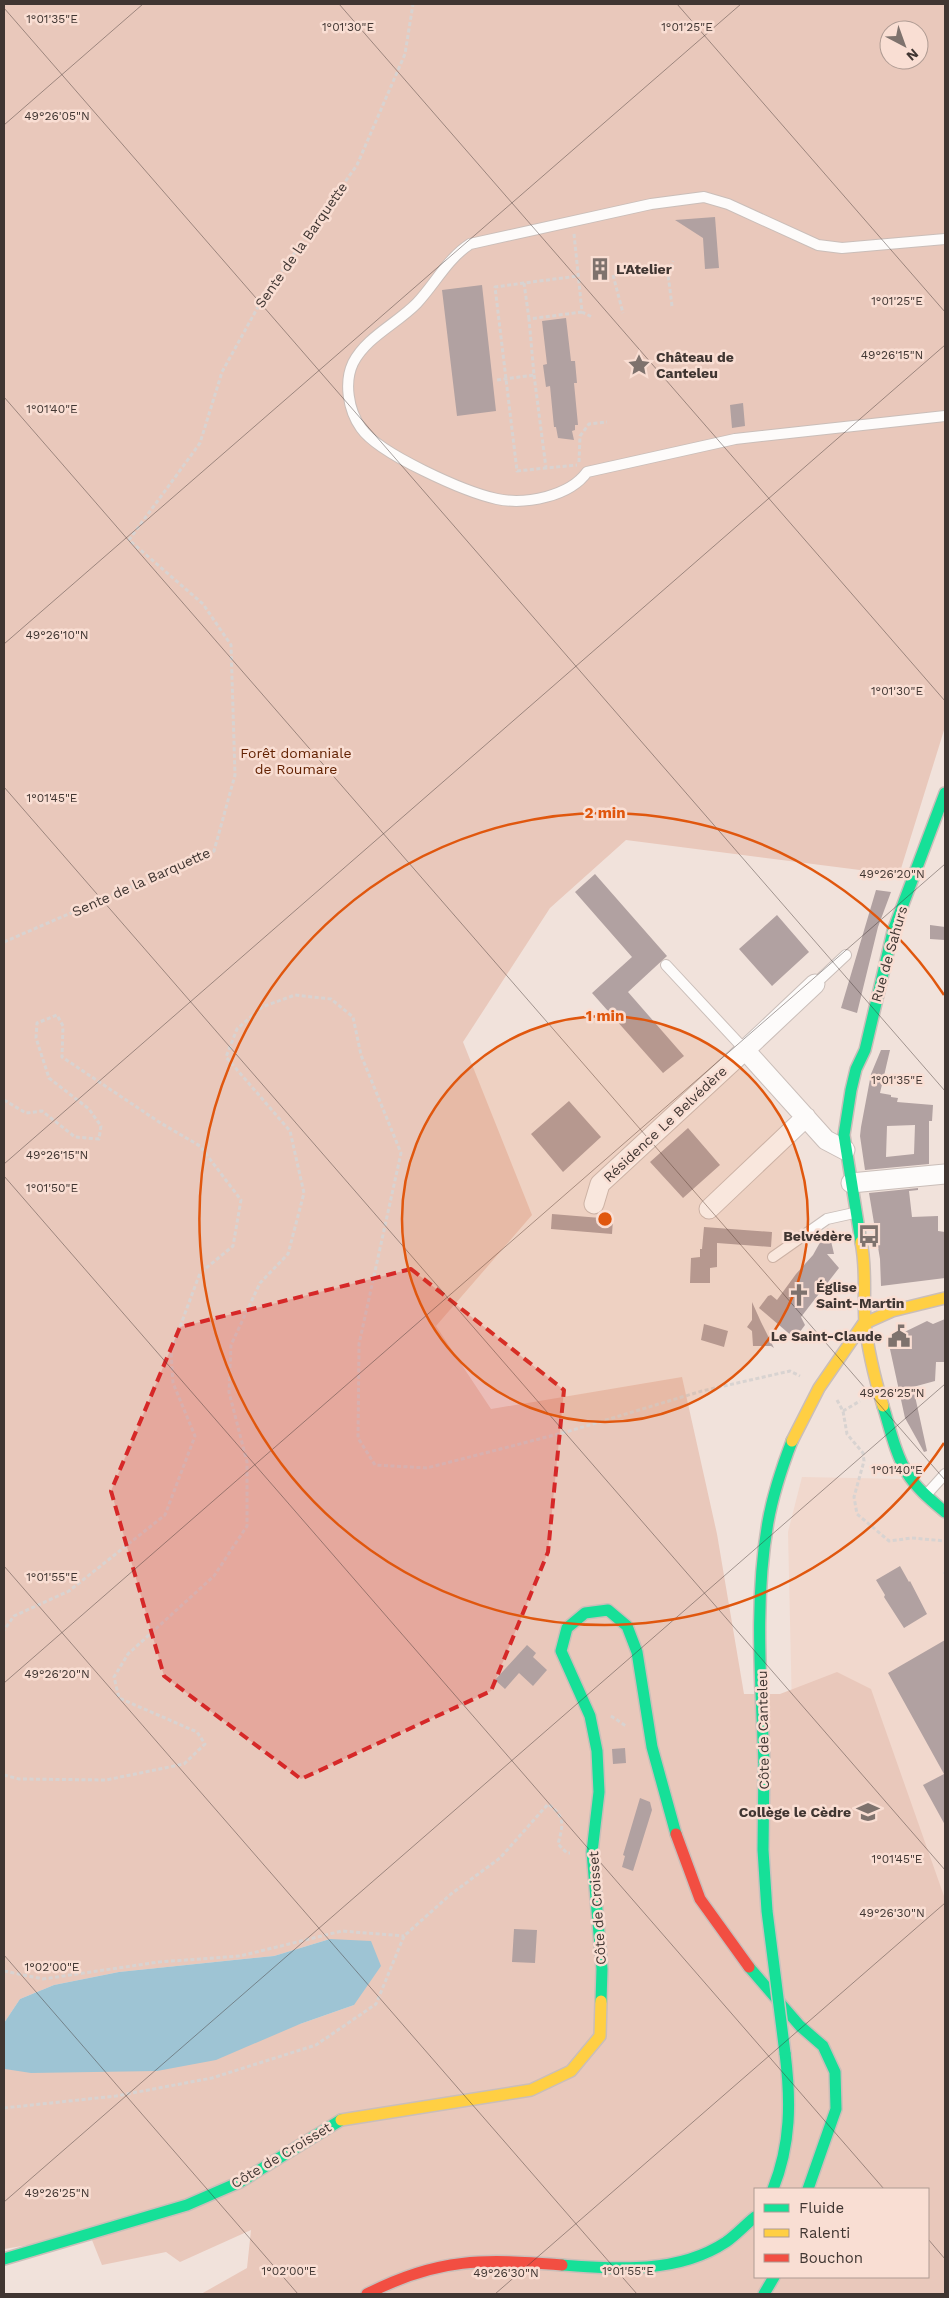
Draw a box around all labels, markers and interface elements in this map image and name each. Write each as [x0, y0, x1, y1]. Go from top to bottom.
text: 1°01'35"E [26, 12, 78, 26]
text: 1°01'30"E [322, 20, 374, 34]
text: 1°01'25"E [661, 20, 713, 34]
north arrow [879, 20, 929, 70]
text: N [903, 45, 922, 64]
text: 49°26'05"N [24, 109, 90, 123]
street label: Sente de la Barquette [252, 179, 350, 311]
building icon: L'Atelier [587, 256, 613, 282]
place label: L'Atelier [616, 261, 672, 277]
text: 1°01'25"E [871, 294, 923, 308]
text: 49°26'15"N [861, 348, 923, 362]
place label: Château de Canteleu [656, 349, 734, 381]
place icon: Château de Canteleu [626, 352, 652, 378]
text: 1°01'40"E [26, 402, 78, 416]
text: 49°26'10"N [25, 628, 89, 642]
text: 1°01'30"E [871, 684, 923, 698]
park label: Forêt domaniale de Roumare [240, 745, 352, 777]
text: 1°01'45"E [27, 791, 78, 805]
text: 2 min [584, 804, 626, 822]
street label: Sente de la Barquette [70, 844, 212, 920]
text: 49°26'20"N [859, 867, 925, 881]
street label: Rue de Sahurs [868, 904, 910, 1004]
text: 1 min [586, 1007, 624, 1025]
street label: Résidence Le Belvédère [600, 1063, 730, 1185]
text: 1°01'35"E [871, 1073, 923, 1087]
text: 49°26'15"N [26, 1148, 88, 1162]
text: 1°01'50"E [26, 1181, 78, 1195]
centre of rings [596, 1210, 614, 1228]
bus stop icon: Belvédère [856, 1223, 882, 1249]
place label: Belvédère [783, 1228, 852, 1244]
place label: Église Saint-Martin [816, 1279, 905, 1311]
church icon: Église Saint-Martin [786, 1282, 812, 1308]
public building icon: Le Saint-Claude [886, 1323, 912, 1349]
place label: Le Saint-Claude [771, 1328, 882, 1344]
text: 49°26'25"N [860, 1386, 924, 1400]
text: 1°01'40"E [871, 1463, 923, 1477]
text: 1°01'55"E [26, 1570, 78, 1584]
text: 49°26'20"N [24, 1667, 90, 1681]
street label: Côte de Canteleu [754, 1670, 772, 1790]
school or university icon: Collège le Cèdre [855, 1799, 881, 1825]
place label: Collège le Cèdre [739, 1804, 851, 1820]
street label: Côte de Croisset [585, 1850, 609, 1965]
text: 1°01'45"E [872, 1852, 923, 1866]
text: 49°26'30"N [859, 1906, 925, 1920]
text: 1°02'00"E [25, 1960, 80, 1974]
street label: Côte de Croisset [228, 2119, 334, 2191]
text: 49°26'25"N [25, 2186, 89, 2200]
legend [754, 2188, 929, 2278]
text: Fluide [799, 2199, 844, 2217]
text: Ralenti [799, 2224, 850, 2242]
text: Bouchon [799, 2249, 863, 2267]
text: 1°02'00"E [262, 2264, 317, 2278]
text: 1°01'55"E [602, 2264, 654, 2278]
text: 49°26'30"N [473, 2266, 539, 2280]

